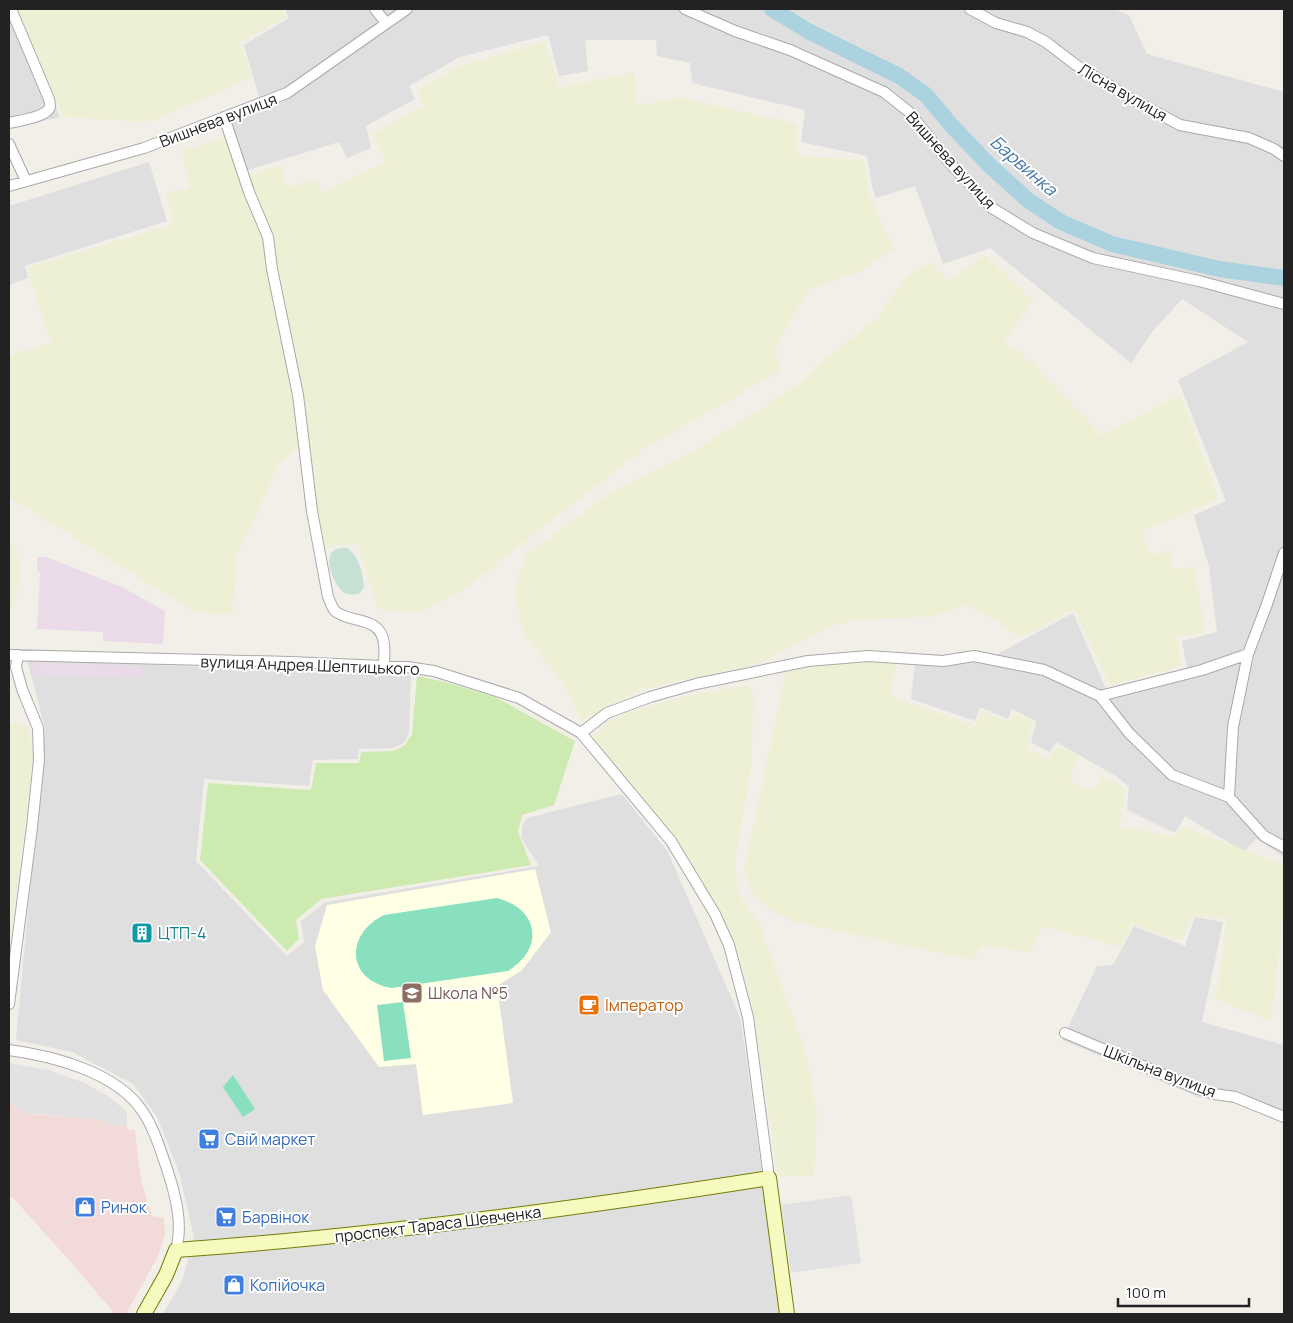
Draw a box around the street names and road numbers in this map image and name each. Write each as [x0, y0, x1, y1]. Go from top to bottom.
street label: Лісна вулиця [1075, 58, 1171, 126]
street label: Вишнева вулиця [156, 87, 280, 153]
street label: Вишнева вулиця [901, 106, 1001, 214]
street label: вулиця Андрея Шептицького [200, 650, 420, 680]
street label: Шкільна вулиця [1101, 1039, 1219, 1103]
street label: проспект Тараса Шевченка [333, 1200, 543, 1248]

